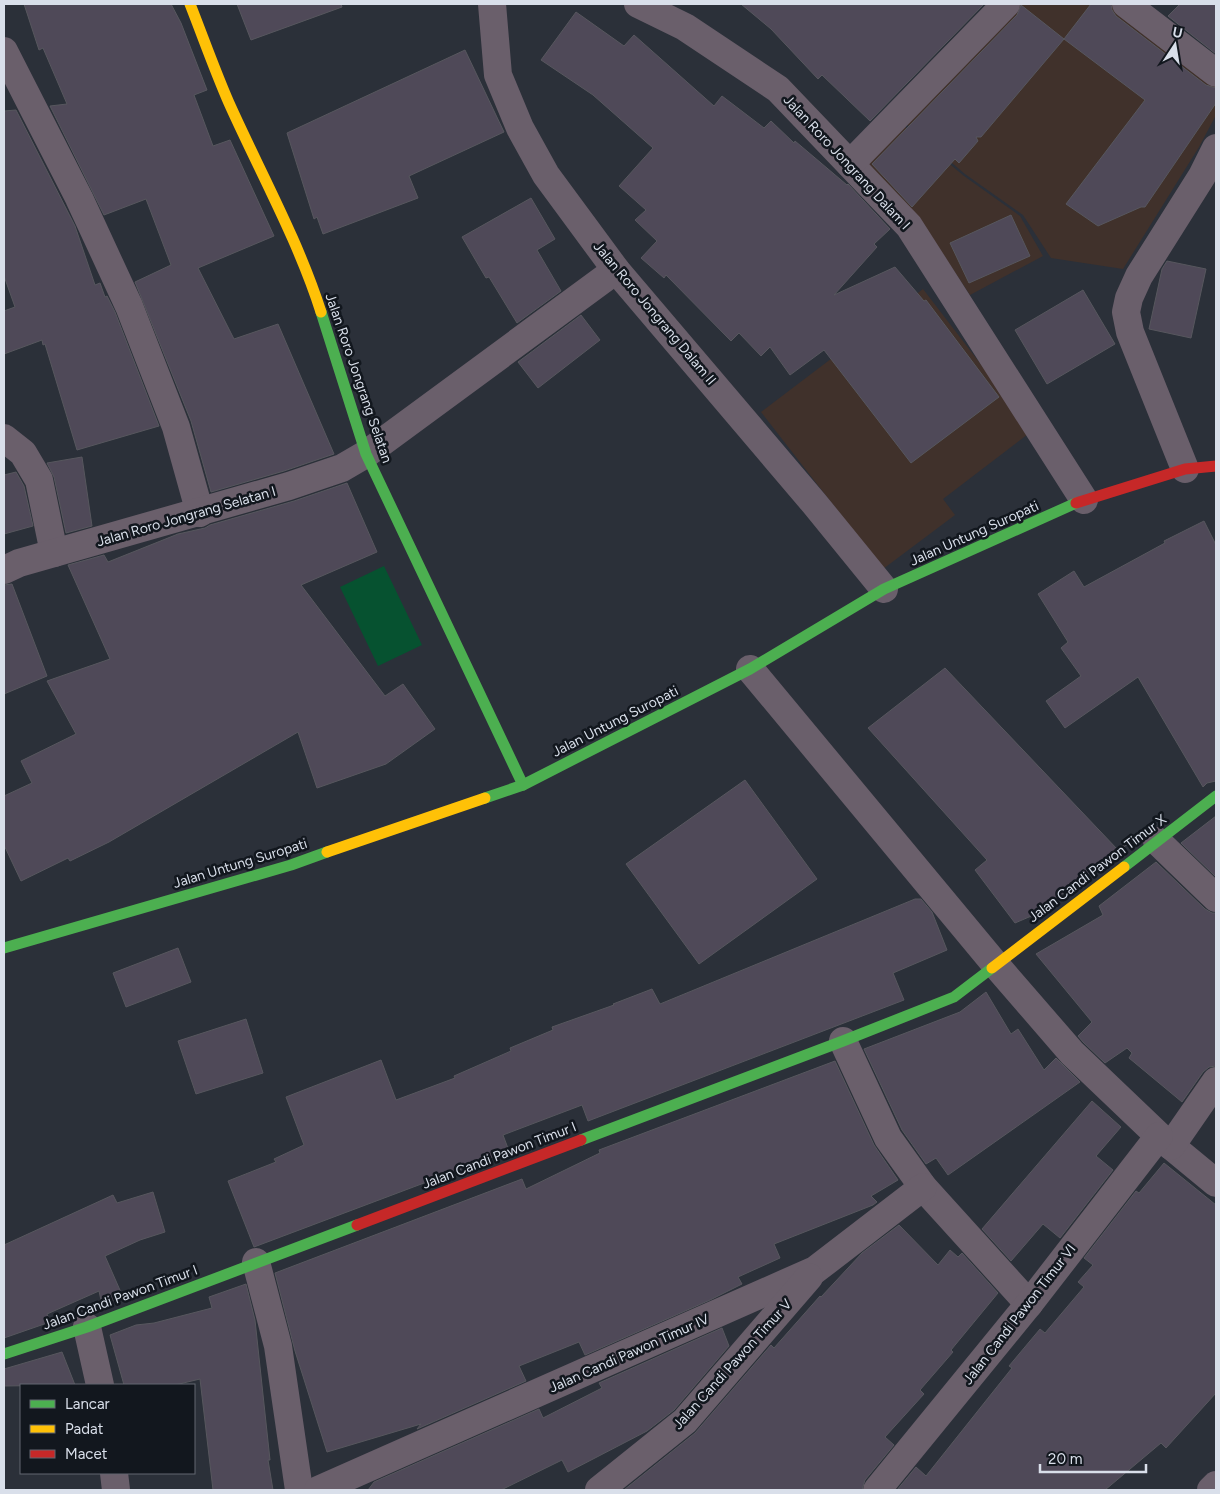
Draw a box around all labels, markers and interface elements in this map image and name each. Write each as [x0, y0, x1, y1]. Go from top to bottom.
north arrow [1150, 20, 1200, 70]
text: U [1171, 23, 1184, 42]
street label: Jalan Roro Jongrang Dalam I [780, 91, 914, 233]
street label: Jalan Roro Jongrang Dalam II [590, 238, 720, 388]
street label: Jalan Roro Jongrang Selatan [321, 291, 396, 465]
street label: Jalan Roro Jongrang Selatan I [95, 483, 278, 550]
street label: Jalan Untung Suropati [907, 497, 1041, 570]
street label: Jalan Untung Suropati [549, 682, 681, 761]
street label: Jalan Candi Pawon Timur X [1025, 811, 1170, 926]
street label: Jalan Untung Suropati [171, 835, 309, 892]
street label: Jalan Candi Pawon Timur I [420, 1118, 579, 1193]
street label: Jalan Candi Pawon Timur VI [959, 1241, 1079, 1388]
street label: Jalan Candi Pawon Timur I [40, 1261, 200, 1333]
street label: Jalan Candi Pawon Timur V [669, 1295, 796, 1433]
street label: Jalan Candi Pawon Timur IV [547, 1310, 712, 1396]
legend [20, 1384, 195, 1474]
text: Lancar [65, 1395, 110, 1413]
text: Padat [65, 1420, 104, 1438]
scale bar [1040, 1442, 1146, 1474]
text: Macet [65, 1445, 108, 1463]
text: 20 m [1048, 1450, 1082, 1468]

